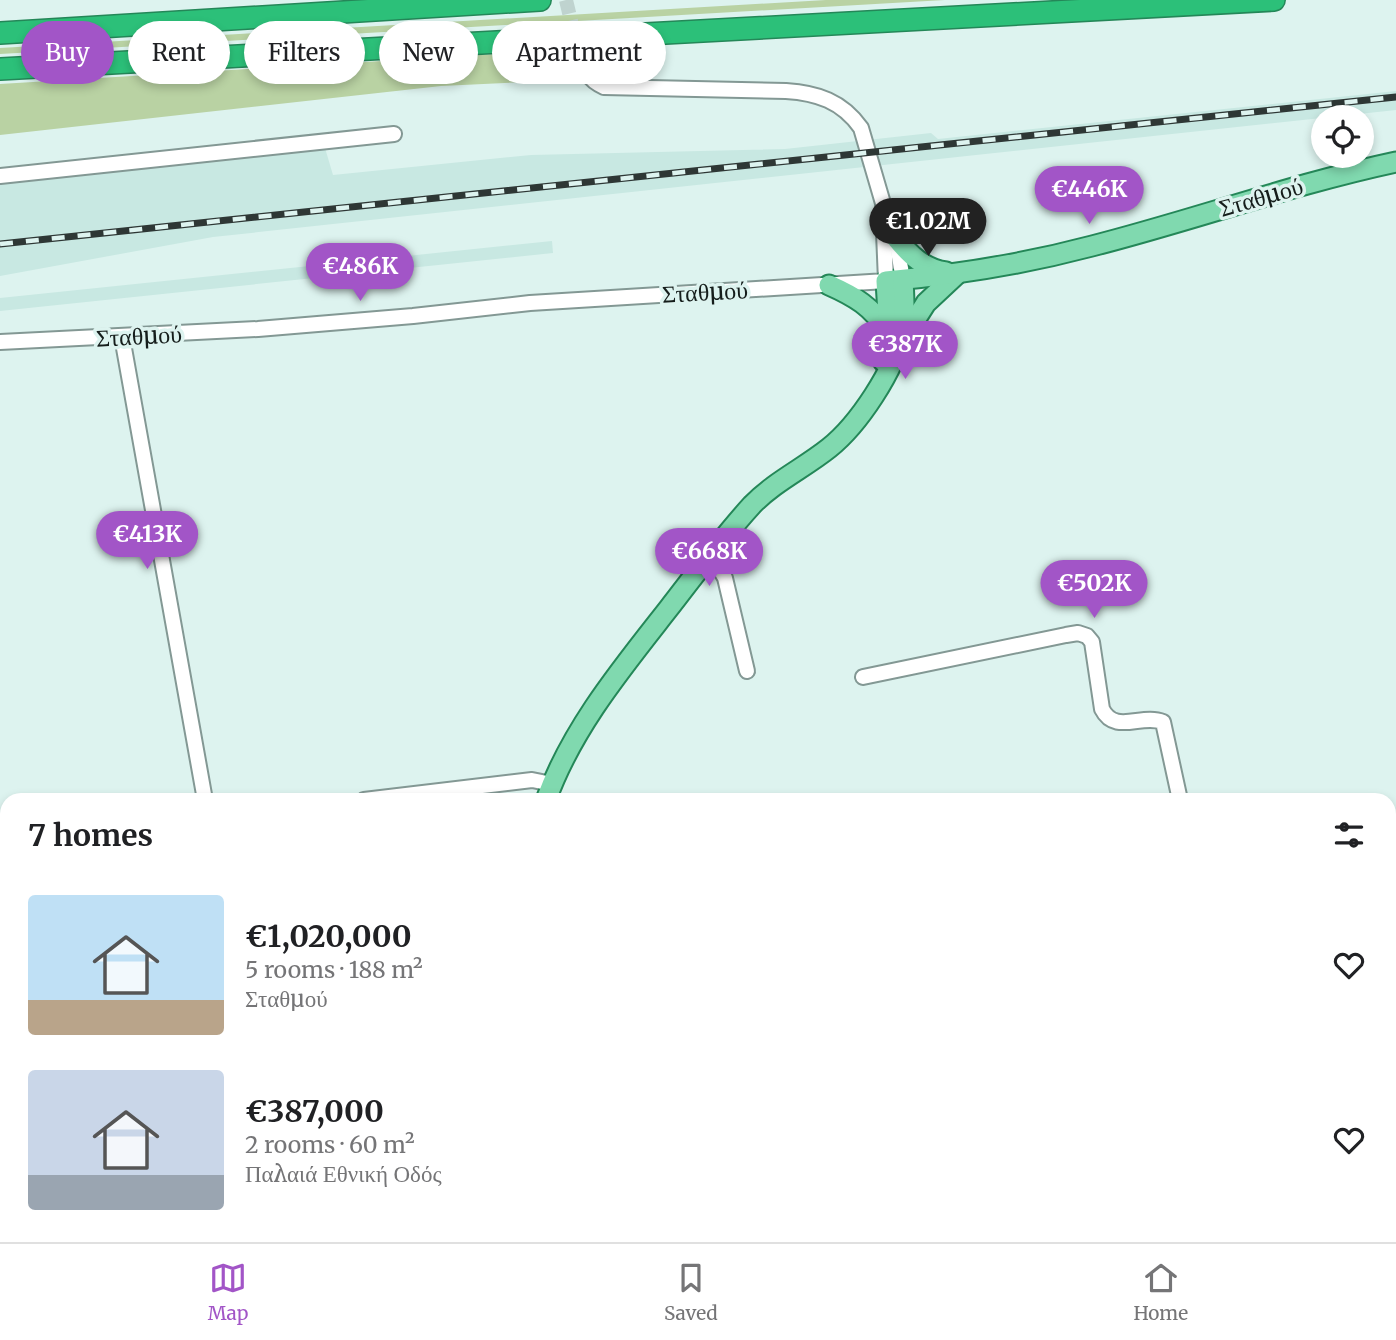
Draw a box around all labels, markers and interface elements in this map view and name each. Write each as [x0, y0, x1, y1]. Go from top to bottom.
chip: Buy [21, 21, 114, 84]
chip: Rent [128, 21, 230, 84]
chip: Filters [244, 21, 365, 84]
chip: New [379, 21, 478, 84]
chip: Apartment [492, 21, 666, 84]
map controls [1311, 105, 1374, 168]
button: locate [1311, 105, 1374, 168]
pin: €446K [1040, 166, 1138, 226]
street label: Σταθμού [1215, 170, 1307, 224]
text: €446K [1051, 174, 1127, 203]
pin: €1.02M [871, 198, 985, 258]
text: €1.02M [885, 206, 971, 235]
pin: €486K [311, 244, 409, 303]
text: €486K [322, 251, 398, 280]
street label: Σταθμού [661, 274, 749, 310]
street label: Σταθμού [95, 318, 183, 354]
pin: €387K [856, 322, 954, 381]
text: €387K [868, 329, 942, 358]
pin: €413K [98, 512, 196, 571]
text: €413K [112, 519, 182, 548]
pin: €668K [660, 528, 758, 588]
text: €668K [671, 536, 747, 565]
pin: €502K [1045, 560, 1143, 620]
text: €502K [1057, 568, 1131, 597]
text: 7 homes [28, 816, 153, 854]
icon: filters [1330, 816, 1368, 854]
text: €1,020,000 [245, 917, 412, 955]
icon: home [84, 923, 168, 1007]
icon: heart [1330, 946, 1368, 984]
text: 5 rooms · 188 m² [245, 955, 423, 984]
text: Σταθμού [245, 984, 328, 1013]
text: €387,000 [245, 1092, 384, 1130]
icon: home [84, 1098, 168, 1182]
icon: heart [1330, 1121, 1368, 1159]
text: 2 rooms · 60 m² [245, 1130, 415, 1159]
text: Παλαιά Εθνική Οδός [245, 1159, 442, 1188]
tab: Map [208, 1259, 248, 1325]
tab: Saved [664, 1259, 718, 1325]
tab: Home [1133, 1259, 1188, 1325]

